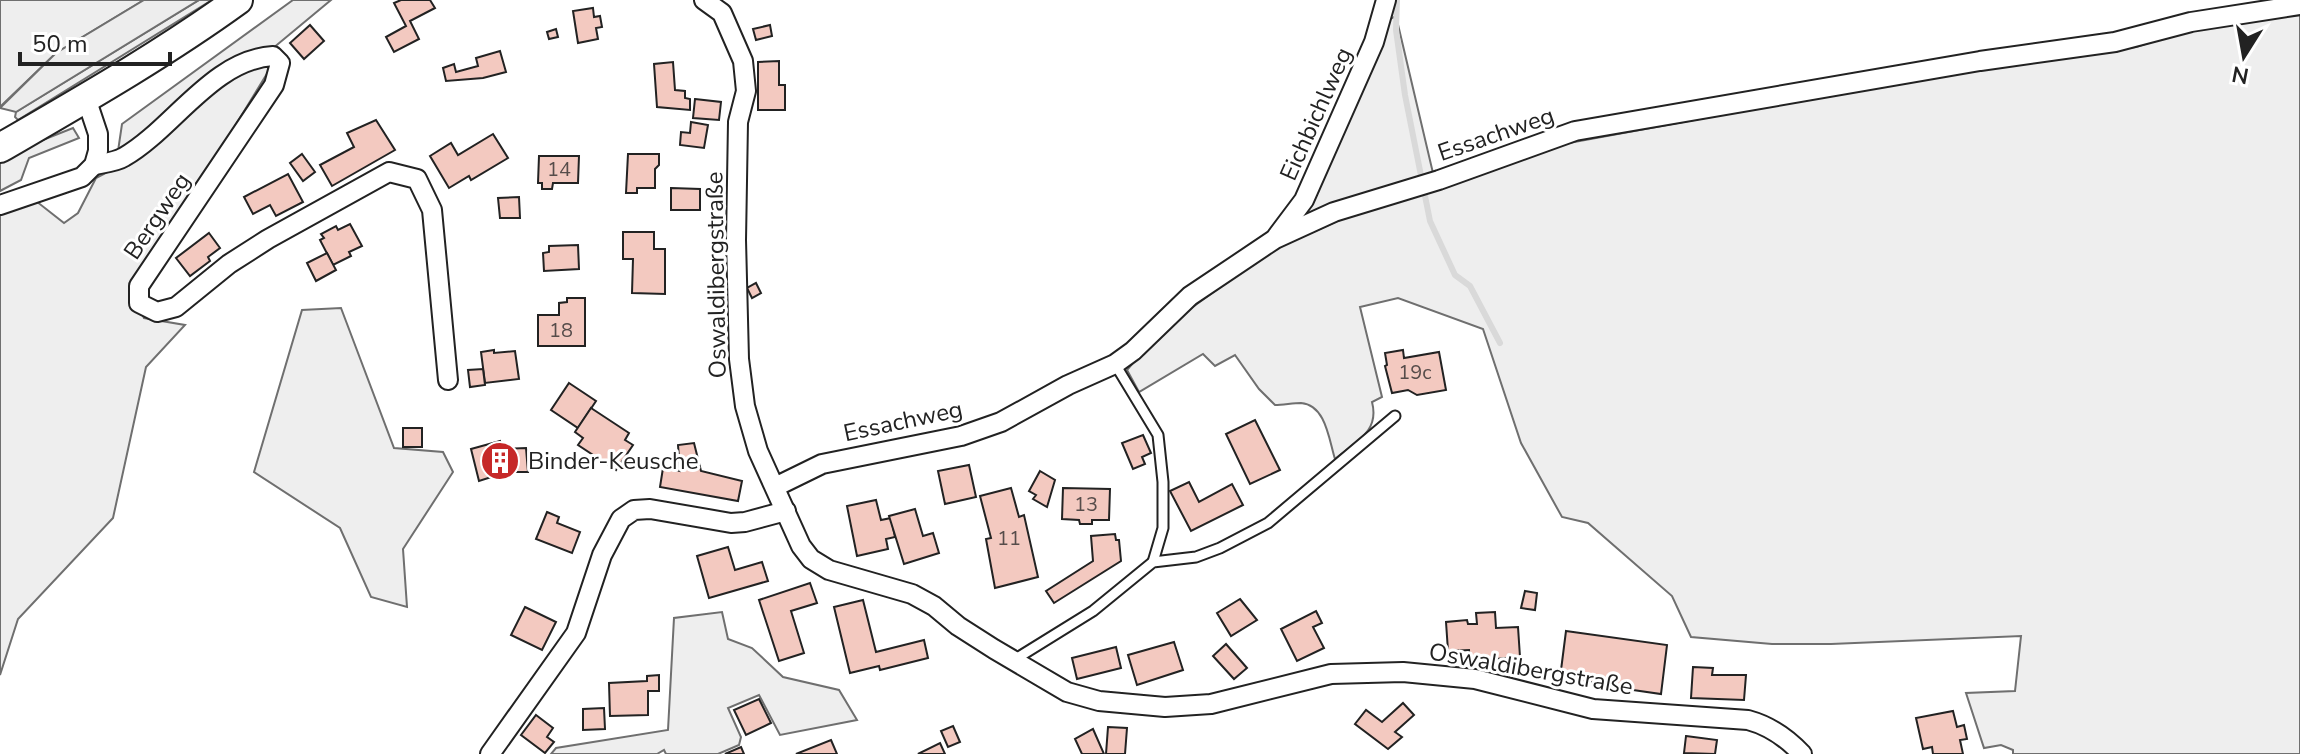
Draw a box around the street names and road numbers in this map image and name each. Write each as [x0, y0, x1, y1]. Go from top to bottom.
street label: Eichbichlweg [1272, 43, 1360, 185]
street label: Essachweg [1434, 99, 1558, 169]
street label: Bergweg [116, 166, 198, 266]
street label: Oswaldibergstraße [698, 171, 734, 379]
street label: Essachweg [840, 393, 966, 449]
street label: Oswaldibergstraße [1426, 635, 1636, 703]

